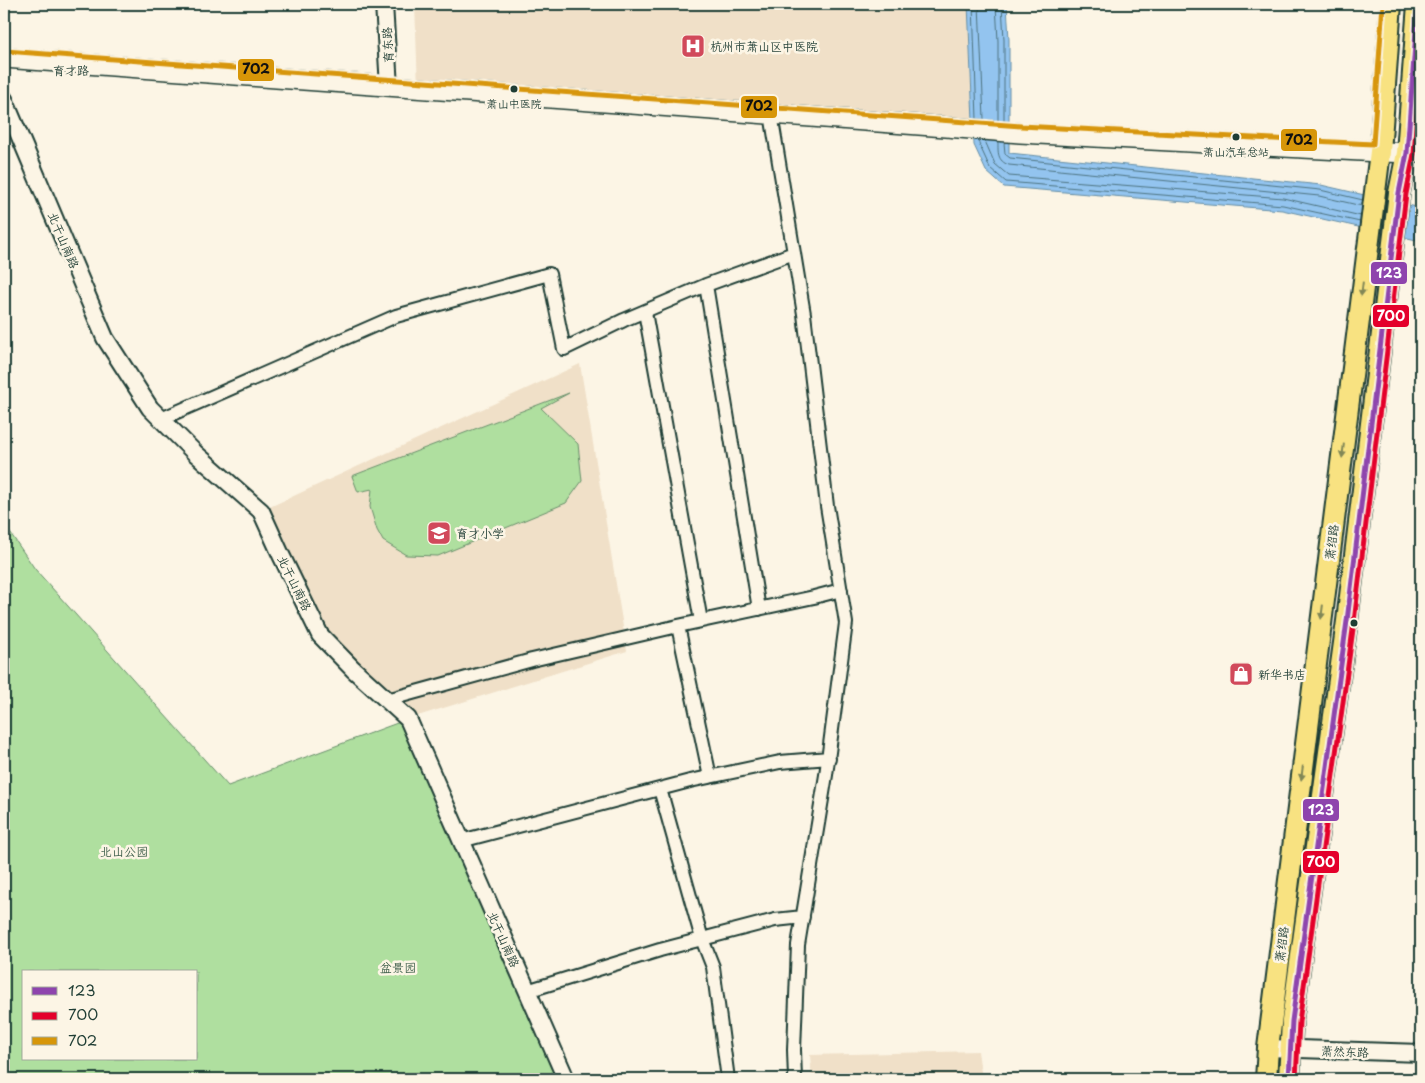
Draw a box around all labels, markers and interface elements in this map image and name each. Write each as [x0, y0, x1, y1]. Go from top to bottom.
street label: 育东路 [377, 27, 397, 63]
hospital icon: 杭州市萧山区中医院 [680, 33, 706, 59]
place label: 杭州市萧山区中医院 [710, 37, 818, 55]
line badge: 702 [237, 58, 275, 82]
text: 702 [242, 58, 270, 79]
street label: 育才路 [53, 61, 89, 79]
marker: 萧山中医院 [509, 84, 519, 94]
place label: 萧山中医院 [487, 95, 542, 112]
line badge: 702 [740, 95, 778, 119]
text: 702 [745, 95, 773, 116]
line badge: 702 [1280, 128, 1318, 152]
text: 702 [1285, 129, 1313, 150]
marker: 萧山汽车总站 [1231, 132, 1241, 142]
place label: 萧山汽车总站 [1203, 143, 1269, 160]
street label: 北干山南路 [44, 209, 84, 271]
line badge: 123 [1370, 261, 1408, 285]
text: 123 [1376, 262, 1402, 283]
one-way arrow [1358, 282, 1366, 298]
line badge: 700 [1372, 304, 1410, 328]
text: 700 [1377, 305, 1405, 326]
one-way arrow [1338, 443, 1346, 459]
school or university icon: 育才小学 [426, 520, 452, 546]
street label: 萧绍路 [1320, 523, 1342, 561]
place label: 育才小学 [456, 524, 504, 542]
street label: 北干山南路 [274, 552, 316, 614]
one-way arrow [1318, 604, 1326, 620]
unlabelled marker [1349, 618, 1359, 628]
shop icon: 新华书店 [1228, 661, 1254, 687]
place label: 新华书店 [1258, 665, 1306, 683]
one-way arrow [1298, 766, 1306, 782]
line badge: 123 [1302, 798, 1340, 822]
text: 123 [1308, 799, 1334, 820]
park label: 北山公园 [100, 842, 148, 860]
line badge: 700 [1302, 850, 1340, 874]
text: 700 [1307, 851, 1335, 872]
street label: 北干山南路 [484, 908, 524, 970]
street label: 萧绍路 [1270, 925, 1292, 963]
park label: 盆景园 [380, 958, 416, 976]
legend [22, 970, 198, 1060]
text: 123 [68, 978, 95, 1001]
text: 700 [68, 1002, 98, 1025]
text: 702 [68, 1028, 97, 1051]
street label: 萧然东路 [1321, 1041, 1369, 1061]

